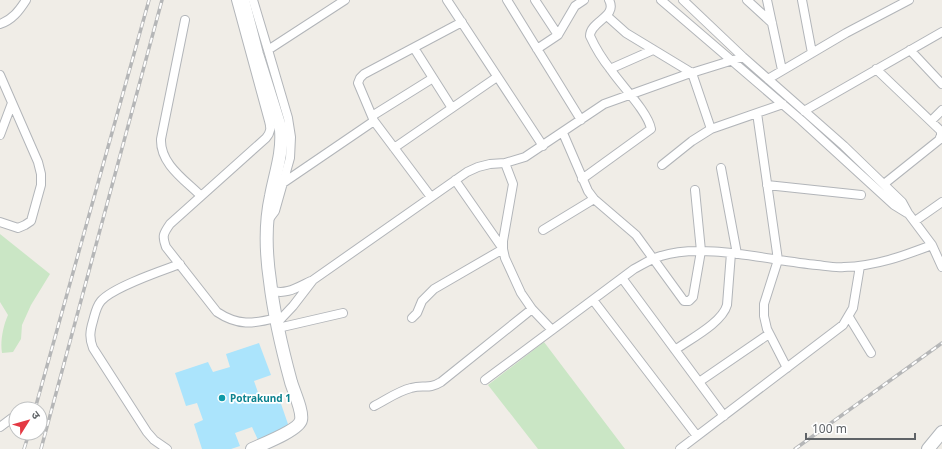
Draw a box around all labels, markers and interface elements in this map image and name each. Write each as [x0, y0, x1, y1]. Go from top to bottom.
place label: Potrakund 1 [230, 391, 291, 405]
marker: Potrakund 1 [217, 393, 227, 403]
north arrow [8, 401, 48, 441]
text: उ [28, 408, 45, 422]
scale bar [806, 415, 915, 441]
text: 100 m [812, 420, 847, 437]

